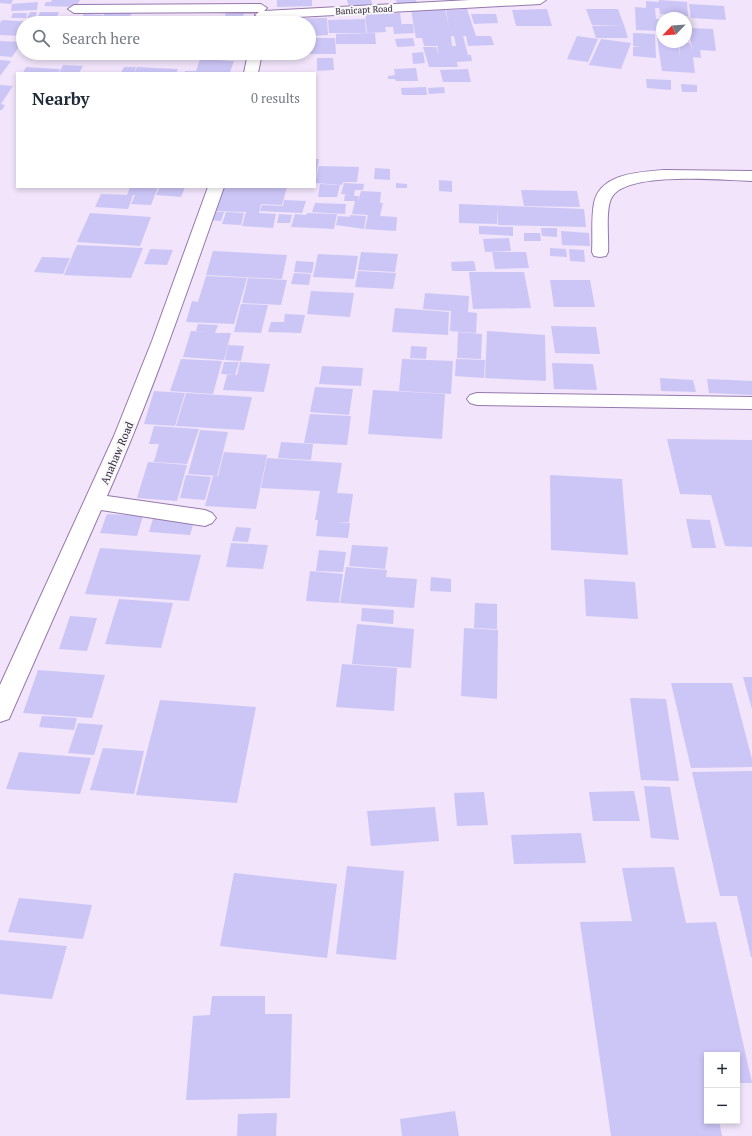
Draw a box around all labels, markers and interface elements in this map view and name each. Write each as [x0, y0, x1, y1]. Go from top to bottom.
street label: Banicapt Road [335, 3, 393, 17]
north arrow [656, 12, 692, 48]
search box [16, 16, 316, 60]
icon: search [30, 27, 52, 49]
text: Search here [62, 28, 140, 48]
text: Nearby [32, 87, 90, 110]
text: 0 results [251, 89, 300, 107]
street label: Anahaw Road [97, 419, 137, 487]
map controls [704, 1052, 740, 1124]
button: + [704, 1052, 740, 1088]
button: − [704, 1088, 740, 1124]

